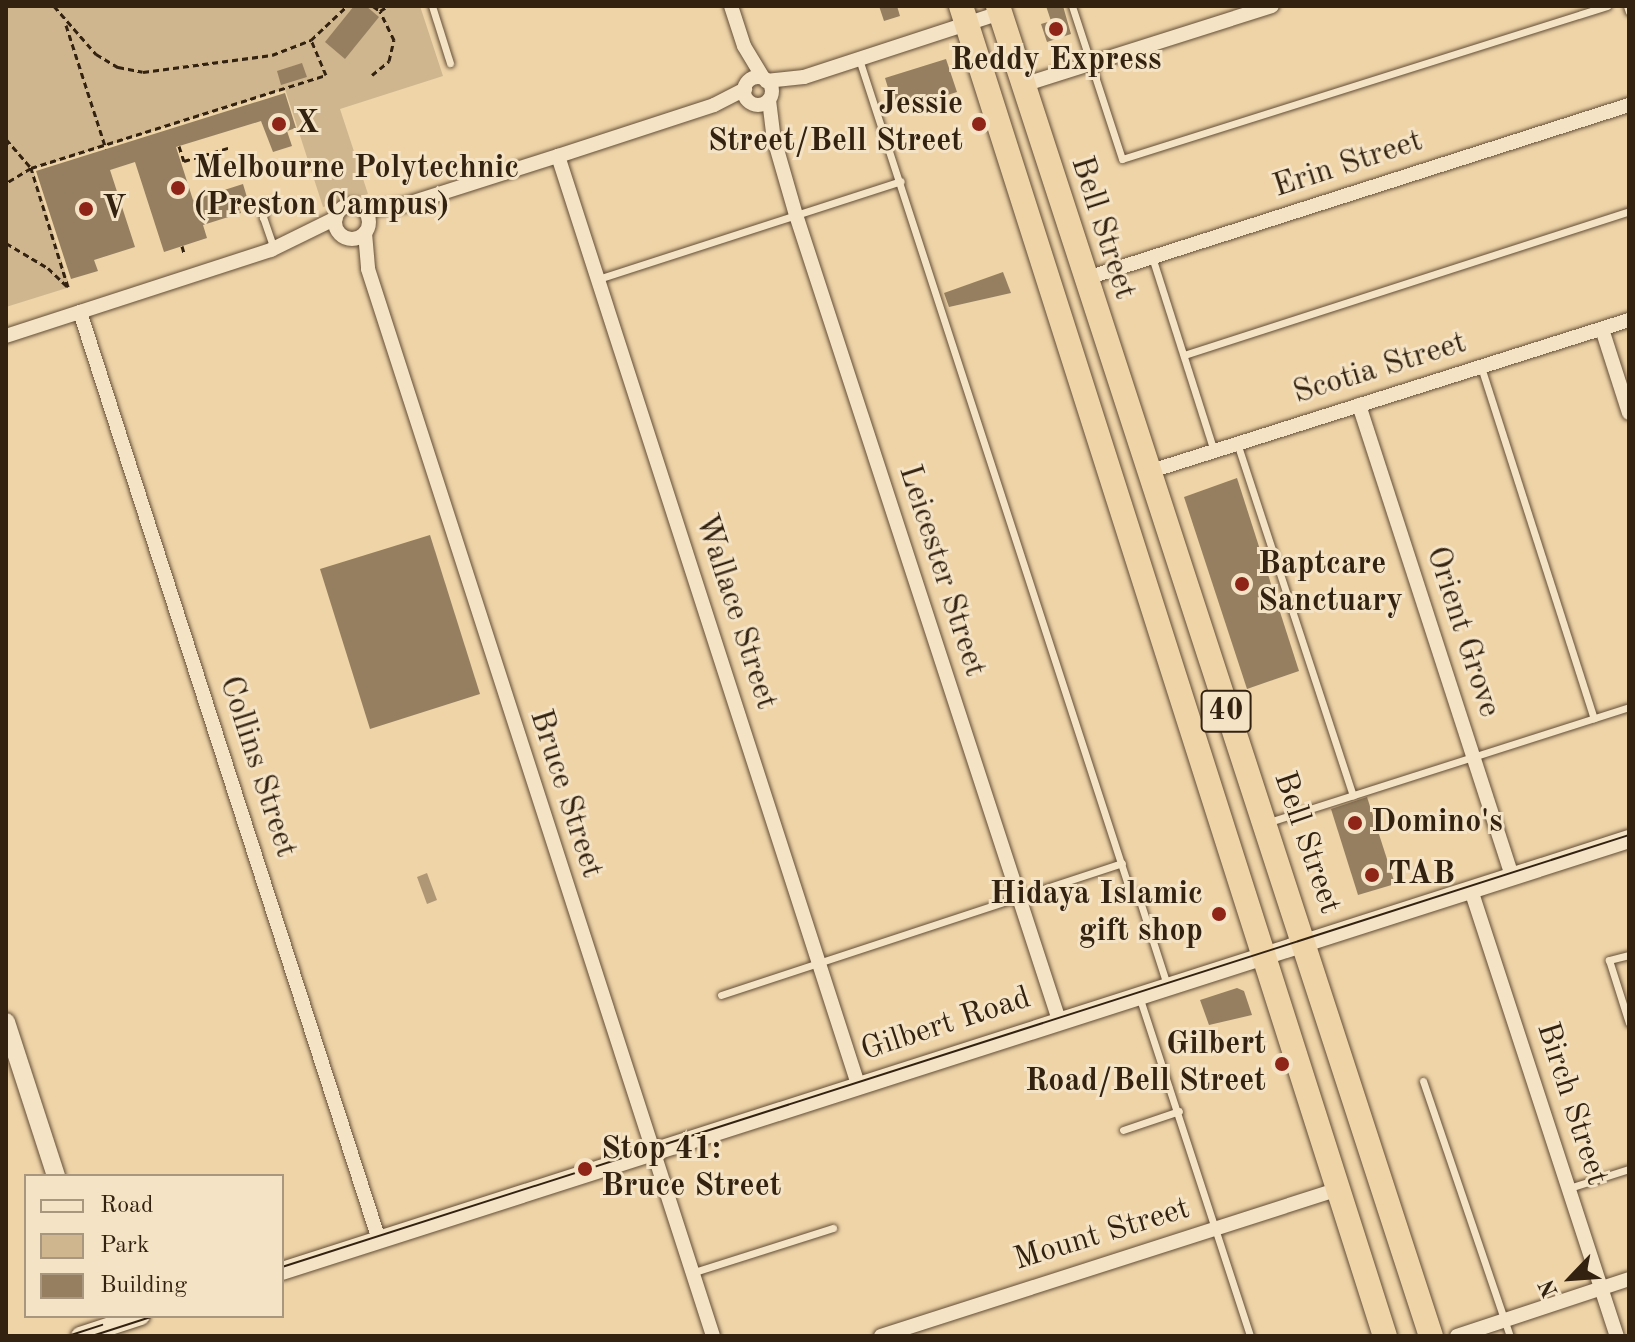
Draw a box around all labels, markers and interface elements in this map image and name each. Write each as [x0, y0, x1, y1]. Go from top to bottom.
marker: Reddy Express [1047, 20, 1065, 38]
place label: Reddy Express [950, 42, 1162, 80]
place label: Jessie Street/Bell Street [708, 87, 963, 162]
place label: X [295, 105, 319, 143]
marker: X [270, 115, 288, 133]
marker: Jessie Street/Bell Street [970, 115, 988, 133]
street label: Erin Street [1268, 123, 1428, 207]
place label: Melbourne Polytechnic (Preston Campus) [194, 151, 519, 226]
street label: Bell Street [1061, 152, 1143, 304]
marker: Melbourne Polytechnic (Preston Campus) [169, 179, 187, 197]
place label: V [102, 190, 127, 228]
marker: V [77, 200, 95, 218]
street label: Scotia Street [1289, 324, 1471, 414]
street label: Leicester Street [889, 460, 993, 682]
street label: Wallace Street [685, 510, 785, 714]
street label: Orient Grove [1416, 542, 1508, 722]
place label: Baptcare Sanctuary [1258, 547, 1403, 622]
marker: Baptcare Sanctuary [1233, 575, 1251, 593]
street label: Collins Street [210, 672, 304, 862]
road number: 40 [1200, 685, 1252, 737]
street label: Bruce Street [520, 705, 610, 883]
street label: Bell Street [1264, 767, 1348, 919]
place label: Domino's [1371, 804, 1503, 842]
marker: Domino's [1346, 814, 1364, 832]
place label: TAB [1388, 856, 1455, 894]
marker: TAB [1363, 866, 1381, 884]
place label: Hidaya Islamic gift shop [990, 877, 1203, 952]
marker: Hidaya Islamic gift shop [1210, 905, 1228, 923]
street label: Gilbert Road [856, 980, 1036, 1070]
street label: Birch Street [1527, 1018, 1615, 1190]
place label: Gilbert Road/Bell Street [1025, 1027, 1266, 1102]
marker: Gilbert Road/Bell Street [1273, 1055, 1291, 1073]
place label: Stop 41: Bruce Street [601, 1132, 781, 1207]
marker: Stop 41: Bruce Street [576, 1160, 594, 1178]
legend [24, 1174, 284, 1318]
street label: Mount Street [1009, 1190, 1195, 1280]
text: Road [100, 1194, 153, 1218]
text: Park [100, 1234, 149, 1258]
north arrow [1531, 1238, 1611, 1318]
text: Building [100, 1274, 187, 1298]
text: N [1536, 1276, 1563, 1300]

